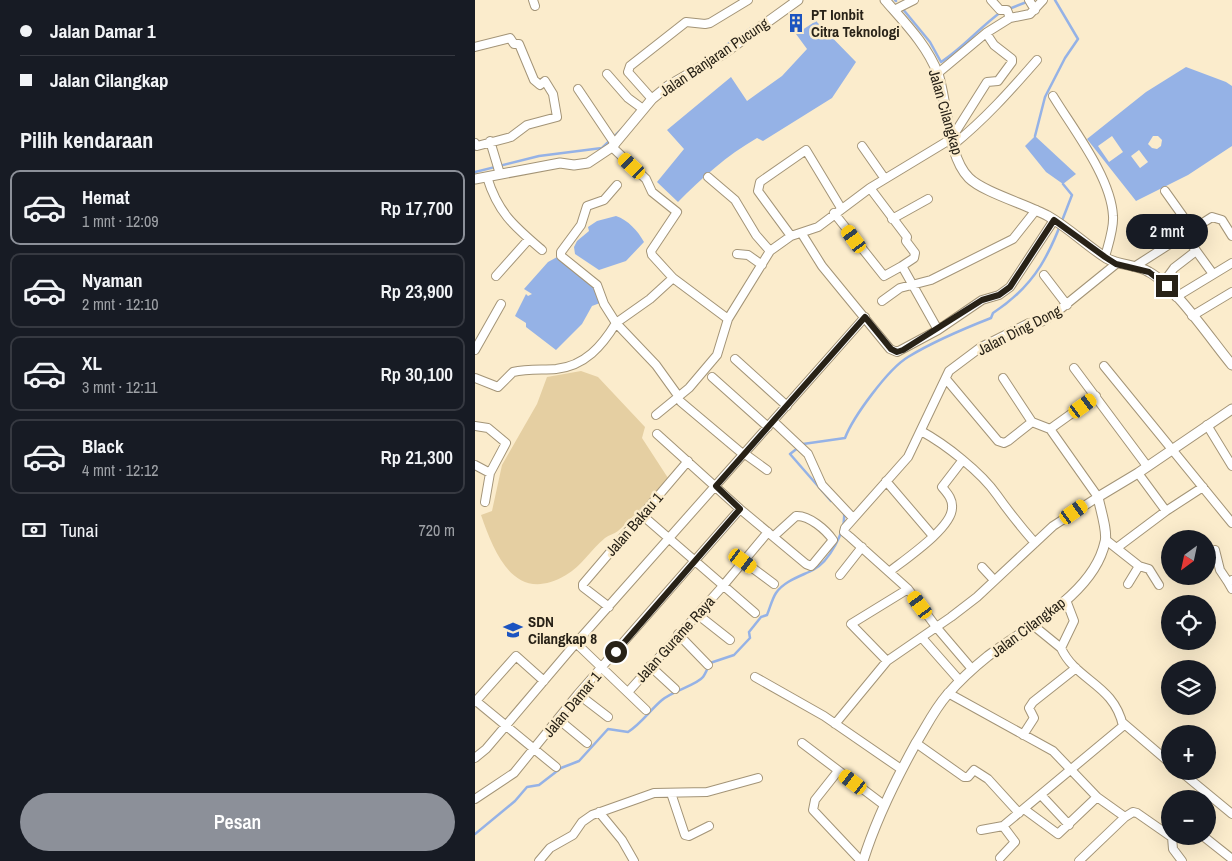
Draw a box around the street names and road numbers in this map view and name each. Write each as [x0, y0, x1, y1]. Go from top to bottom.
street label: Jalan Banjaran Pucung [655, 13, 773, 101]
street label: Jalan Cilangkap [924, 67, 968, 157]
street label: Jalan Ding Dong [973, 300, 1065, 360]
street label: Jalan Bakau 1 [600, 488, 668, 560]
street label: Jalan Gurame Raya [631, 591, 720, 687]
street label: Jalan Cilangkap [986, 592, 1070, 662]
street label: Jalan Damar 1 [538, 666, 606, 741]

